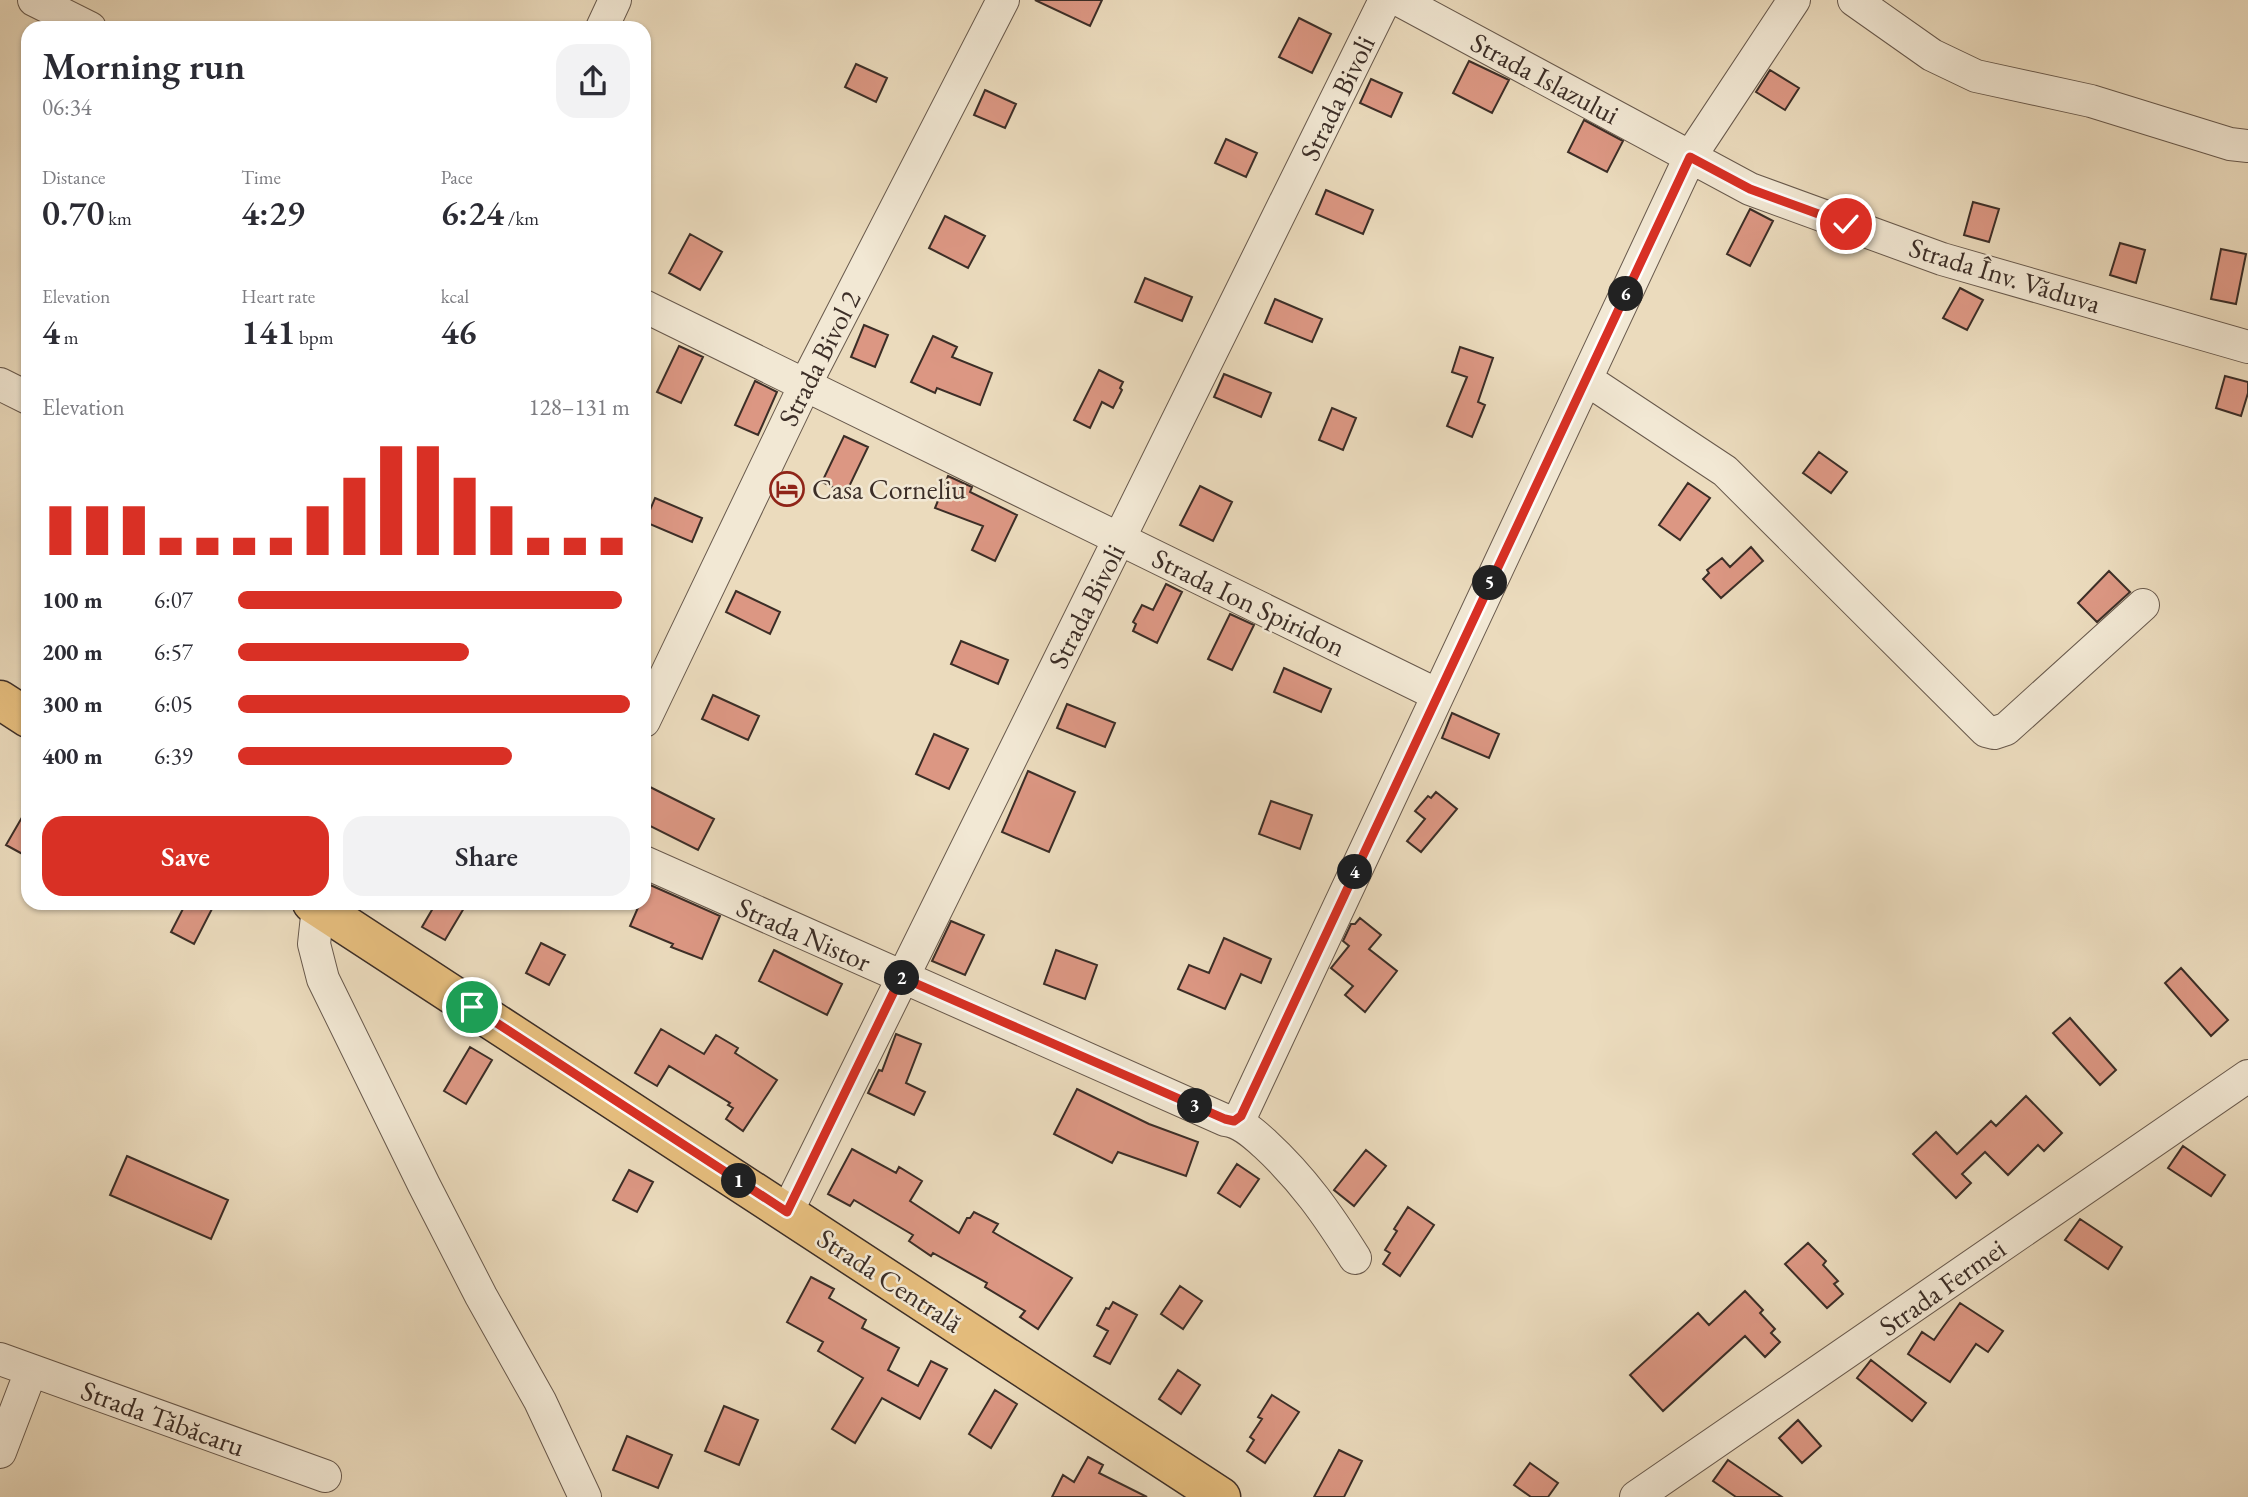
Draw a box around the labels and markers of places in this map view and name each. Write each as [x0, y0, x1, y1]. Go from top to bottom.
pin [1816, 194, 1876, 254]
pin: 6 [1608, 276, 1644, 312]
hotel icon: Casa Corneliu [768, 470, 806, 508]
place label: Casa Corneliu [812, 471, 966, 507]
pin: 5 [1472, 566, 1508, 600]
pin: 4 [1338, 854, 1372, 890]
pin: 2 [884, 960, 920, 996]
pin [442, 977, 502, 1037]
pin: 3 [1178, 1088, 1212, 1124]
pin: 1 [722, 1164, 756, 1198]

